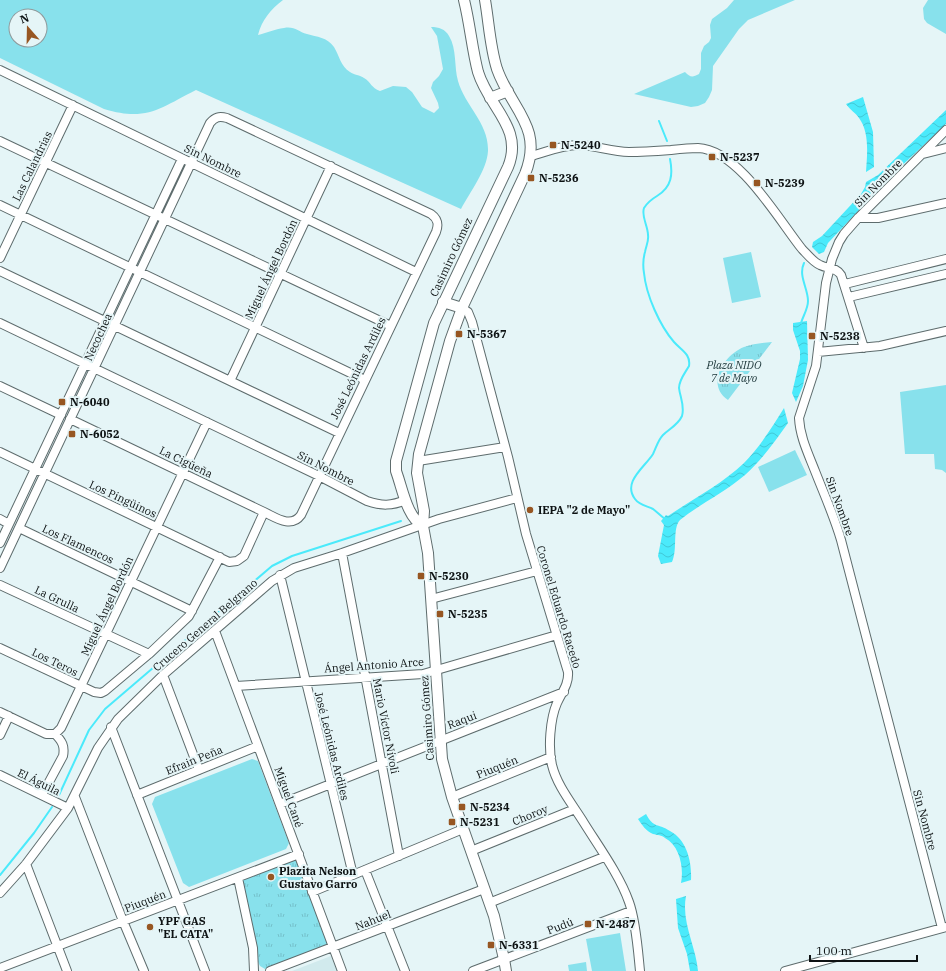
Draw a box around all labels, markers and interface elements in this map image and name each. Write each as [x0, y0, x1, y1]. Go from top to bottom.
north arrow [8, 8, 48, 48]
text: N [18, 10, 31, 27]
street label: Las Calandrias [9, 129, 55, 203]
place label: N-5240 [561, 138, 601, 152]
marker: N-5240 [548, 140, 558, 150]
street label: Sin Nombre [182, 141, 244, 181]
place label: N-5237 [720, 150, 759, 164]
marker: N-5237 [707, 152, 717, 162]
street label: Sin Nombre [851, 156, 905, 210]
place label: N-5236 [539, 171, 579, 185]
marker: N-5236 [526, 173, 536, 183]
place label: N-5239 [765, 176, 805, 190]
marker: N-5239 [752, 178, 762, 188]
street label: Casimiro Gómez [427, 215, 476, 299]
street label: Miguel Ángel Bordón [242, 217, 300, 321]
street label: Necochea [81, 311, 115, 363]
street label: José Leónidas Ardiles [327, 315, 389, 421]
place label: N-5367 [467, 327, 506, 341]
marker: N-5367 [454, 329, 464, 339]
place label: N-5238 [820, 329, 860, 343]
marker: N-5238 [807, 331, 817, 341]
park label: Plaza NIDO 7 de Mayo [706, 358, 762, 385]
place label: N-6040 [70, 395, 110, 409]
marker: N-6040 [57, 397, 67, 407]
place label: N-6052 [80, 427, 119, 441]
marker: N-6052 [67, 429, 77, 439]
street label: La Cigüeña [157, 443, 215, 481]
street label: Sin Nombre [295, 448, 357, 488]
street label: Sin Nombre [823, 474, 857, 538]
street label: Los Pingüinos [87, 477, 159, 521]
place label: IEPA "2 de Mayo" [538, 503, 630, 517]
marker: IEPA "2 de Mayo" [525, 505, 535, 515]
street label: Los Flamencos [40, 521, 116, 567]
street label: Coronel Eduardo Racedo [534, 544, 584, 670]
street label: Miguel Ángel Bordón [78, 554, 136, 658]
place label: N-5230 [429, 569, 469, 583]
marker: N-5230 [416, 571, 426, 581]
street label: Crucero General Belgrano [150, 576, 260, 674]
street label: La Grulla [33, 583, 81, 615]
place label: N-5235 [448, 607, 487, 621]
marker: N-5235 [435, 609, 445, 619]
street label: Los Teros [30, 645, 80, 679]
street label: Ángel Antonio Arce [324, 655, 424, 675]
street label: Casimiro Gómez [417, 674, 437, 761]
street label: Mario Víctor Nívoli [370, 677, 402, 776]
street label: José Leónidas Ardiles [312, 690, 352, 802]
street label: Raqui [445, 708, 479, 732]
street label: Efrain Peña [163, 742, 225, 778]
street label: Piuquén [474, 752, 520, 782]
street label: Miguel Cané [272, 765, 306, 829]
street label: El Águila [15, 766, 63, 798]
street label: Sin Nombre [910, 788, 940, 852]
place label: N-5234 [470, 800, 510, 814]
marker: N-5234 [457, 802, 467, 812]
street label: Choroy [510, 802, 550, 828]
place label: N-5231 [460, 815, 500, 829]
marker: N-5231 [447, 817, 457, 827]
place label: Plazita Nelson Gustavo Garro [279, 864, 358, 891]
marker: Plazita Nelson Gustavo Garro [266, 872, 276, 882]
street label: Piuquén [122, 887, 168, 915]
street label: Nahuel [353, 907, 393, 933]
place label: YPF GAS "EL CATA" [158, 914, 213, 941]
street label: Pudú [545, 915, 575, 937]
place label: N-2487 [596, 917, 635, 931]
marker: N-2487 [583, 919, 593, 929]
marker: YPF GAS "EL CATA" [145, 922, 155, 932]
scale bar [810, 937, 917, 963]
place label: N-6331 [499, 938, 539, 952]
marker: N-6331 [486, 940, 496, 950]
text: 100 m [816, 943, 852, 958]

